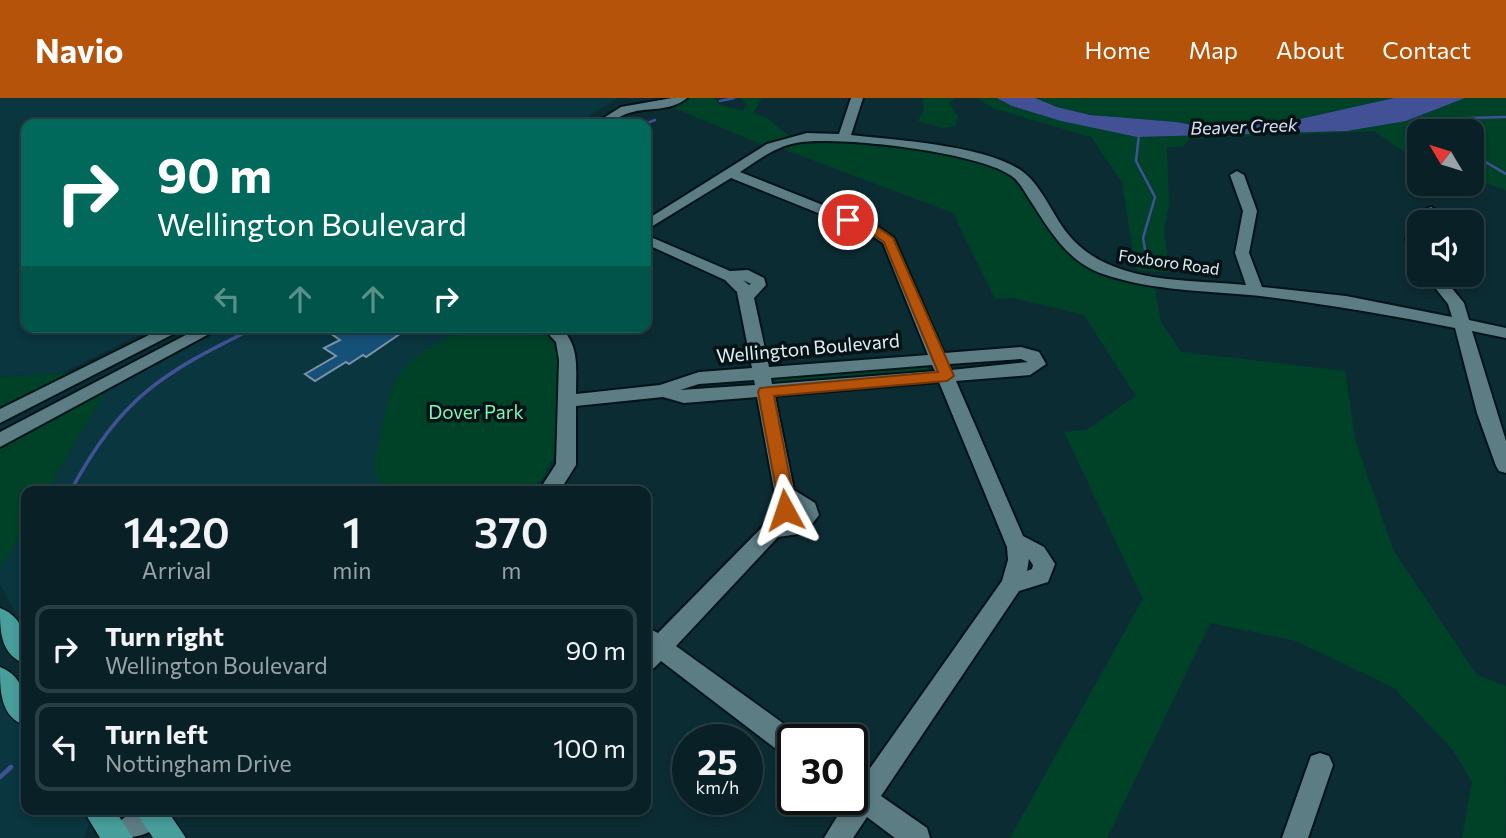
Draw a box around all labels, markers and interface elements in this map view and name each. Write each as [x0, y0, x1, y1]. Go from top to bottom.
text: Navio [35, 29, 124, 70]
text: Home [1085, 35, 1151, 64]
text: Map [1189, 35, 1238, 64]
text: About [1276, 35, 1344, 64]
text: Contact [1382, 35, 1471, 64]
water label: Beaver Creek [1190, 113, 1299, 139]
north arrow [1407, 119, 1484, 196]
map controls [1407, 119, 1484, 287]
text: 90 m [157, 143, 272, 203]
icon: right [42, 147, 133, 238]
pin [818, 190, 878, 250]
icon: arrive [829, 201, 867, 239]
text: Wellington Boulevard [157, 203, 467, 243]
button: sound [1407, 210, 1484, 287]
street label: Foxboro Road [1117, 245, 1221, 278]
icon: left [208, 280, 246, 318]
icon: ahead [281, 280, 319, 318]
icon: ahead [354, 280, 392, 318]
icon: right [427, 280, 465, 318]
street label: Wellington Boulevard [715, 328, 901, 367]
park label: Dover Park [428, 400, 524, 423]
position arrow [748, 473, 822, 547]
text: 14:20 [124, 505, 230, 557]
text: 1 [343, 505, 361, 557]
text: 370 [474, 505, 548, 557]
text: Arrival [142, 556, 211, 584]
text: min [332, 556, 372, 584]
text: m [501, 556, 521, 584]
text: Turn right [105, 620, 224, 651]
icon: right [46, 630, 84, 668]
text: 90 m [566, 634, 626, 665]
text: Wellington Boulevard [105, 651, 328, 679]
text: Turn left [105, 718, 208, 749]
speed limit sign: 30 [777, 724, 868, 815]
icon: left [46, 728, 84, 766]
text: 100 m [553, 732, 626, 763]
text: 25 [697, 739, 738, 782]
text: Nottingham Drive [105, 749, 292, 777]
text: km/h [696, 776, 739, 798]

